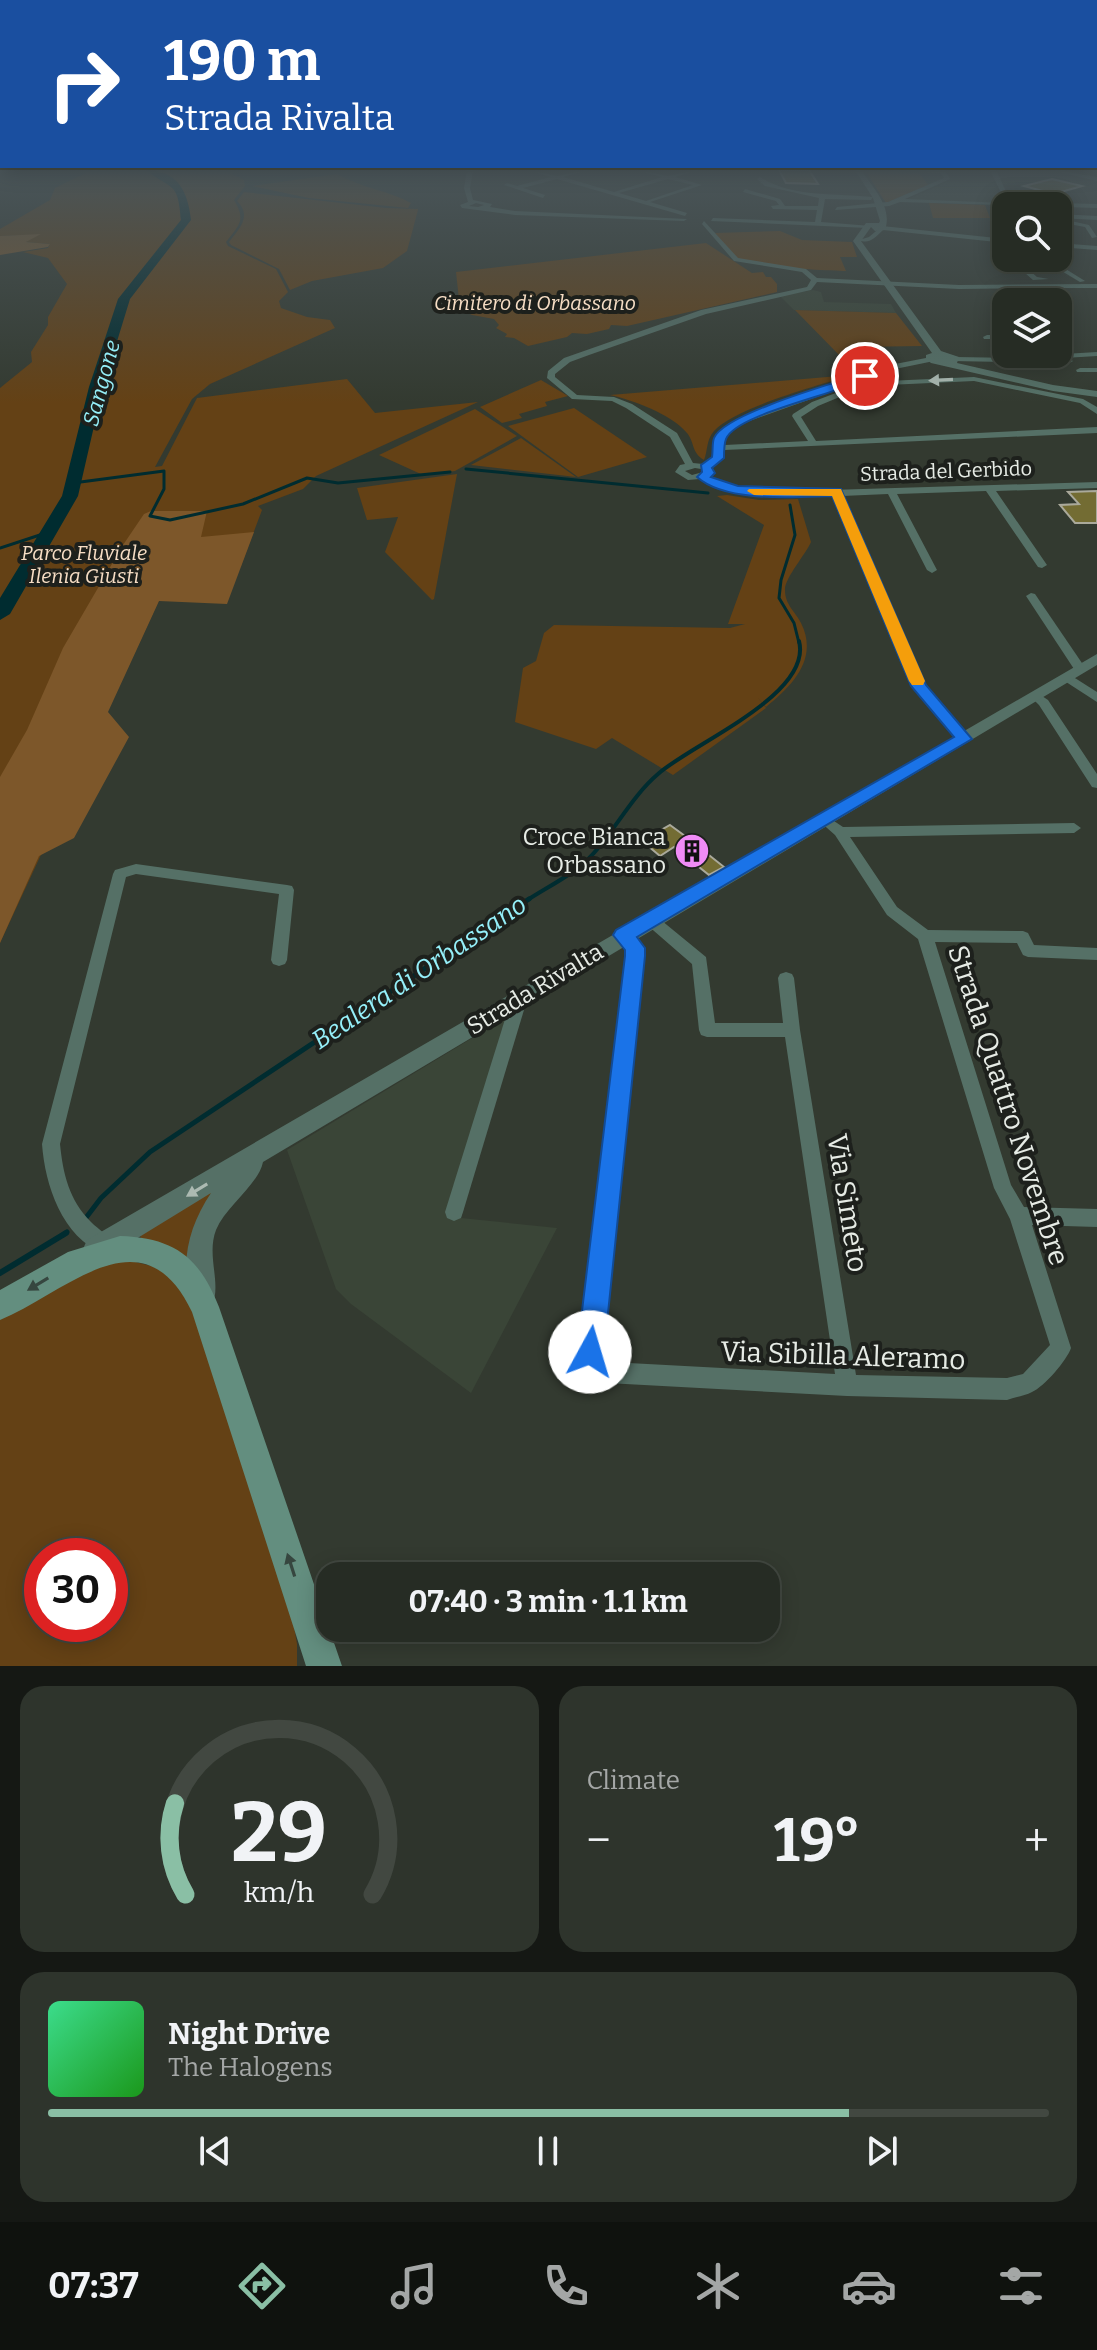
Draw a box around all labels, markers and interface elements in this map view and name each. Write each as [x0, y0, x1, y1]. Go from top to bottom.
text: 190 m [164, 28, 320, 95]
icon: right [32, 32, 136, 136]
text: Strada Rivalta [164, 96, 394, 140]
map controls [992, 192, 1072, 368]
button: search [992, 192, 1072, 272]
button: layers [992, 288, 1072, 368]
park label: Cimitero di Orbassano [434, 291, 636, 315]
water label: Sangone [77, 337, 126, 429]
pin [831, 342, 899, 410]
icon: arrive [843, 354, 887, 398]
one-way arrow [928, 374, 953, 387]
street label: Strada del Gerbido [860, 456, 1032, 486]
park label: Parco Fluviale Ilenia Giusti [21, 541, 147, 588]
place label: Croce Bianca Orbassano [522, 823, 666, 879]
building icon: Croce Bianca Orbassano [673, 832, 711, 870]
water label: Bealera di Orbassano [306, 889, 532, 1056]
street label: Strada Rivalta [462, 937, 608, 1041]
street label: Strada Quattro Novembre [941, 941, 1076, 1269]
street label: Via Simeto [820, 1132, 875, 1274]
one-way arrow [186, 1182, 208, 1196]
one-way arrow [27, 1277, 49, 1291]
position arrow [548, 1310, 632, 1394]
street label: Via Sibilla Aleramo [720, 1335, 966, 1376]
speed limit sign: 30 [24, 1538, 128, 1642]
one-way arrow [284, 1553, 296, 1577]
text: 07:40 · 3 min · 1.1 km [408, 1584, 688, 1620]
text: Climate [587, 1765, 680, 1796]
text: 29 [231, 1783, 327, 1883]
text: 19° [774, 1805, 861, 1877]
text: − [587, 1814, 611, 1867]
text: + [1024, 1814, 1049, 1867]
text: km/h [244, 1875, 315, 1910]
text: Night Drive [168, 2016, 330, 2052]
text: The Halogens [168, 2052, 333, 2083]
icon: previous [193, 2129, 237, 2173]
icon: pause [526, 2129, 570, 2173]
icon: next [860, 2129, 904, 2173]
icon: directions [234, 2258, 290, 2314]
icon: music [386, 2258, 442, 2314]
icon: phone [538, 2258, 594, 2314]
icon: climate [690, 2258, 746, 2314]
icon: car [841, 2258, 897, 2314]
icon: filters [993, 2258, 1049, 2314]
text: 07:37 [48, 2264, 139, 2308]

